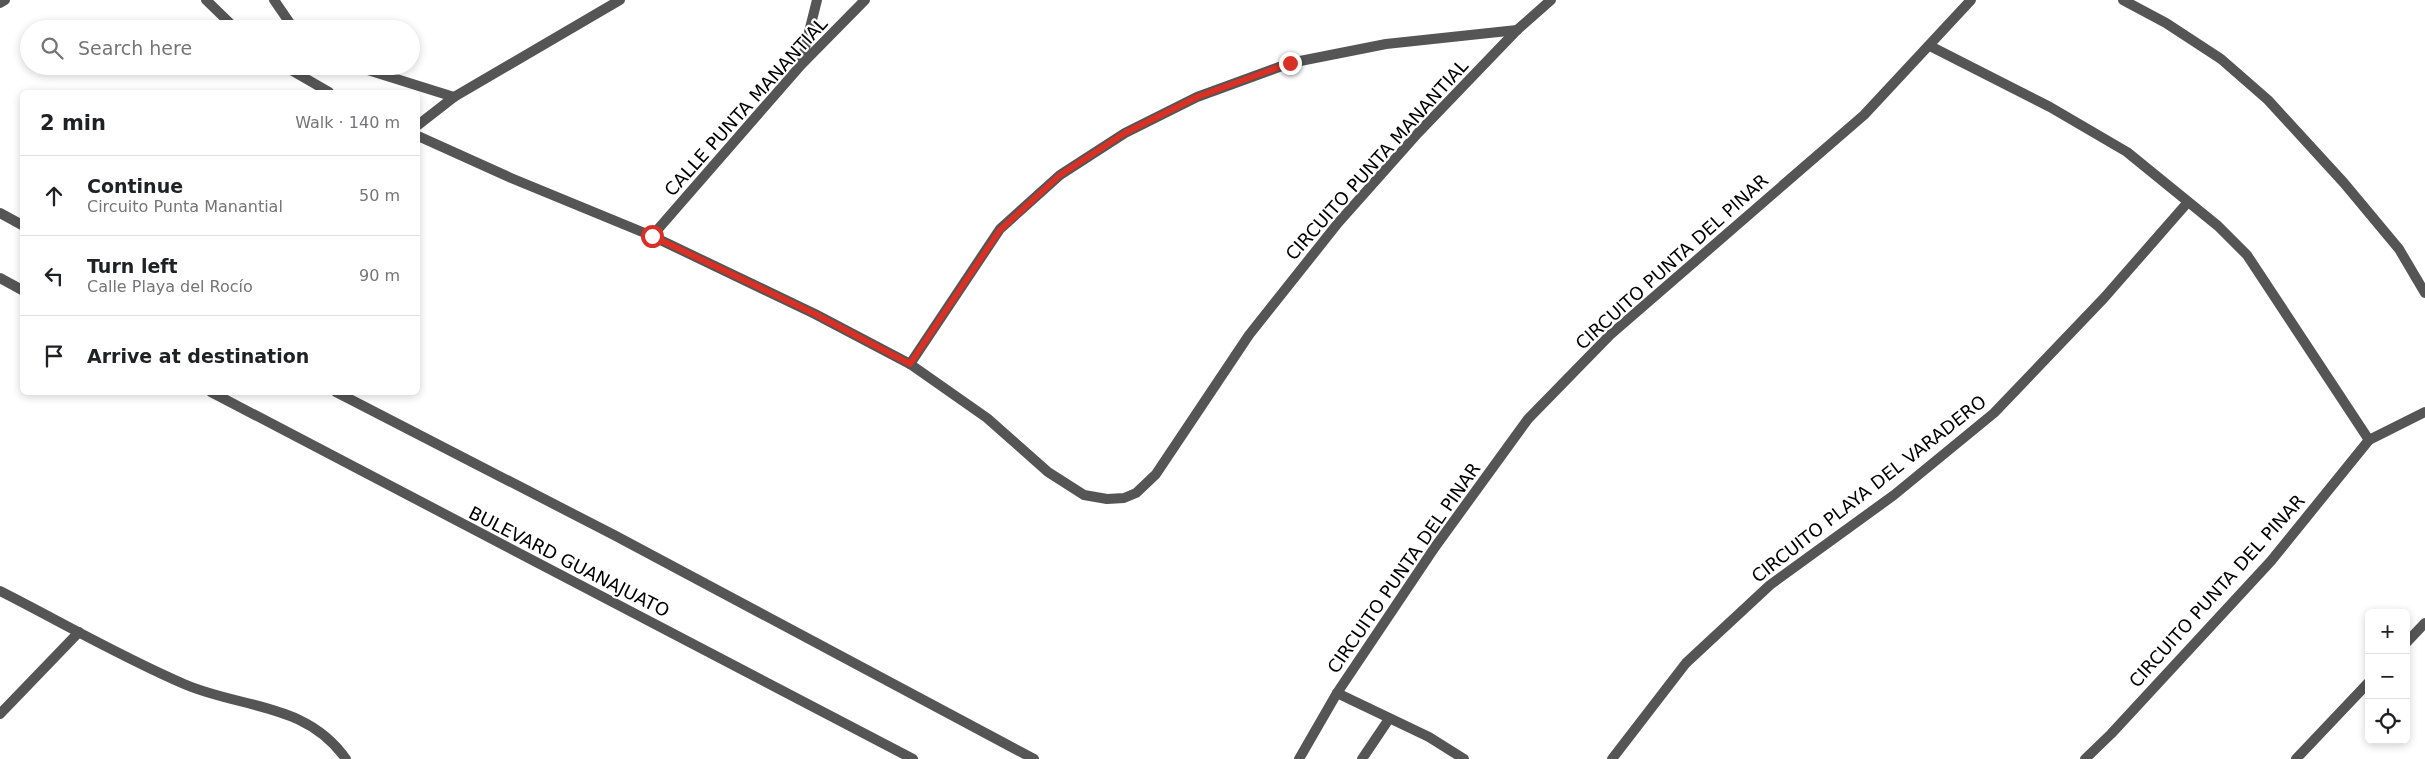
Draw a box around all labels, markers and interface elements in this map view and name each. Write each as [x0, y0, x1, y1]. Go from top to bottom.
street label: CALLE PUNTA MANANTIAL [660, 13, 831, 200]
search box [20, 20, 420, 75]
icon: search [38, 34, 66, 62]
text: Search here [78, 37, 192, 59]
route end [1279, 52, 1302, 75]
street label: CIRCUITO PUNTA MANANTIAL [1281, 55, 1472, 264]
text: 2 min [40, 111, 106, 135]
text: Walk · 140 m [295, 113, 400, 132]
street label: CIRCUITO PUNTA DEL PINAR [1571, 170, 1772, 354]
text: Continue [87, 175, 183, 197]
icon: ahead [40, 182, 68, 210]
text: 50 m [359, 186, 400, 205]
text: Circuito Punta Manantial [87, 197, 283, 216]
route start [641, 225, 664, 248]
text: Turn left [87, 255, 178, 277]
icon: left [40, 262, 68, 290]
text: 90 m [359, 266, 400, 285]
text: Calle Playa del Rocío [87, 277, 253, 296]
icon: arrive [40, 342, 68, 370]
text: Arrive at destination [87, 345, 309, 367]
street label: CIRCUITO PLAYA DEL VARADERO [1747, 391, 1990, 587]
street label: CIRCUITO PUNTA DEL PINAR [1323, 458, 1484, 677]
street label: CIRCUITO PUNTA DEL PINAR [2125, 490, 2309, 691]
street label: BULEVARD GUANAJUATO [465, 502, 673, 621]
map controls [2365, 609, 2410, 744]
button: + [2365, 609, 2410, 654]
button: − [2365, 654, 2410, 699]
button: locate [2365, 699, 2410, 744]

